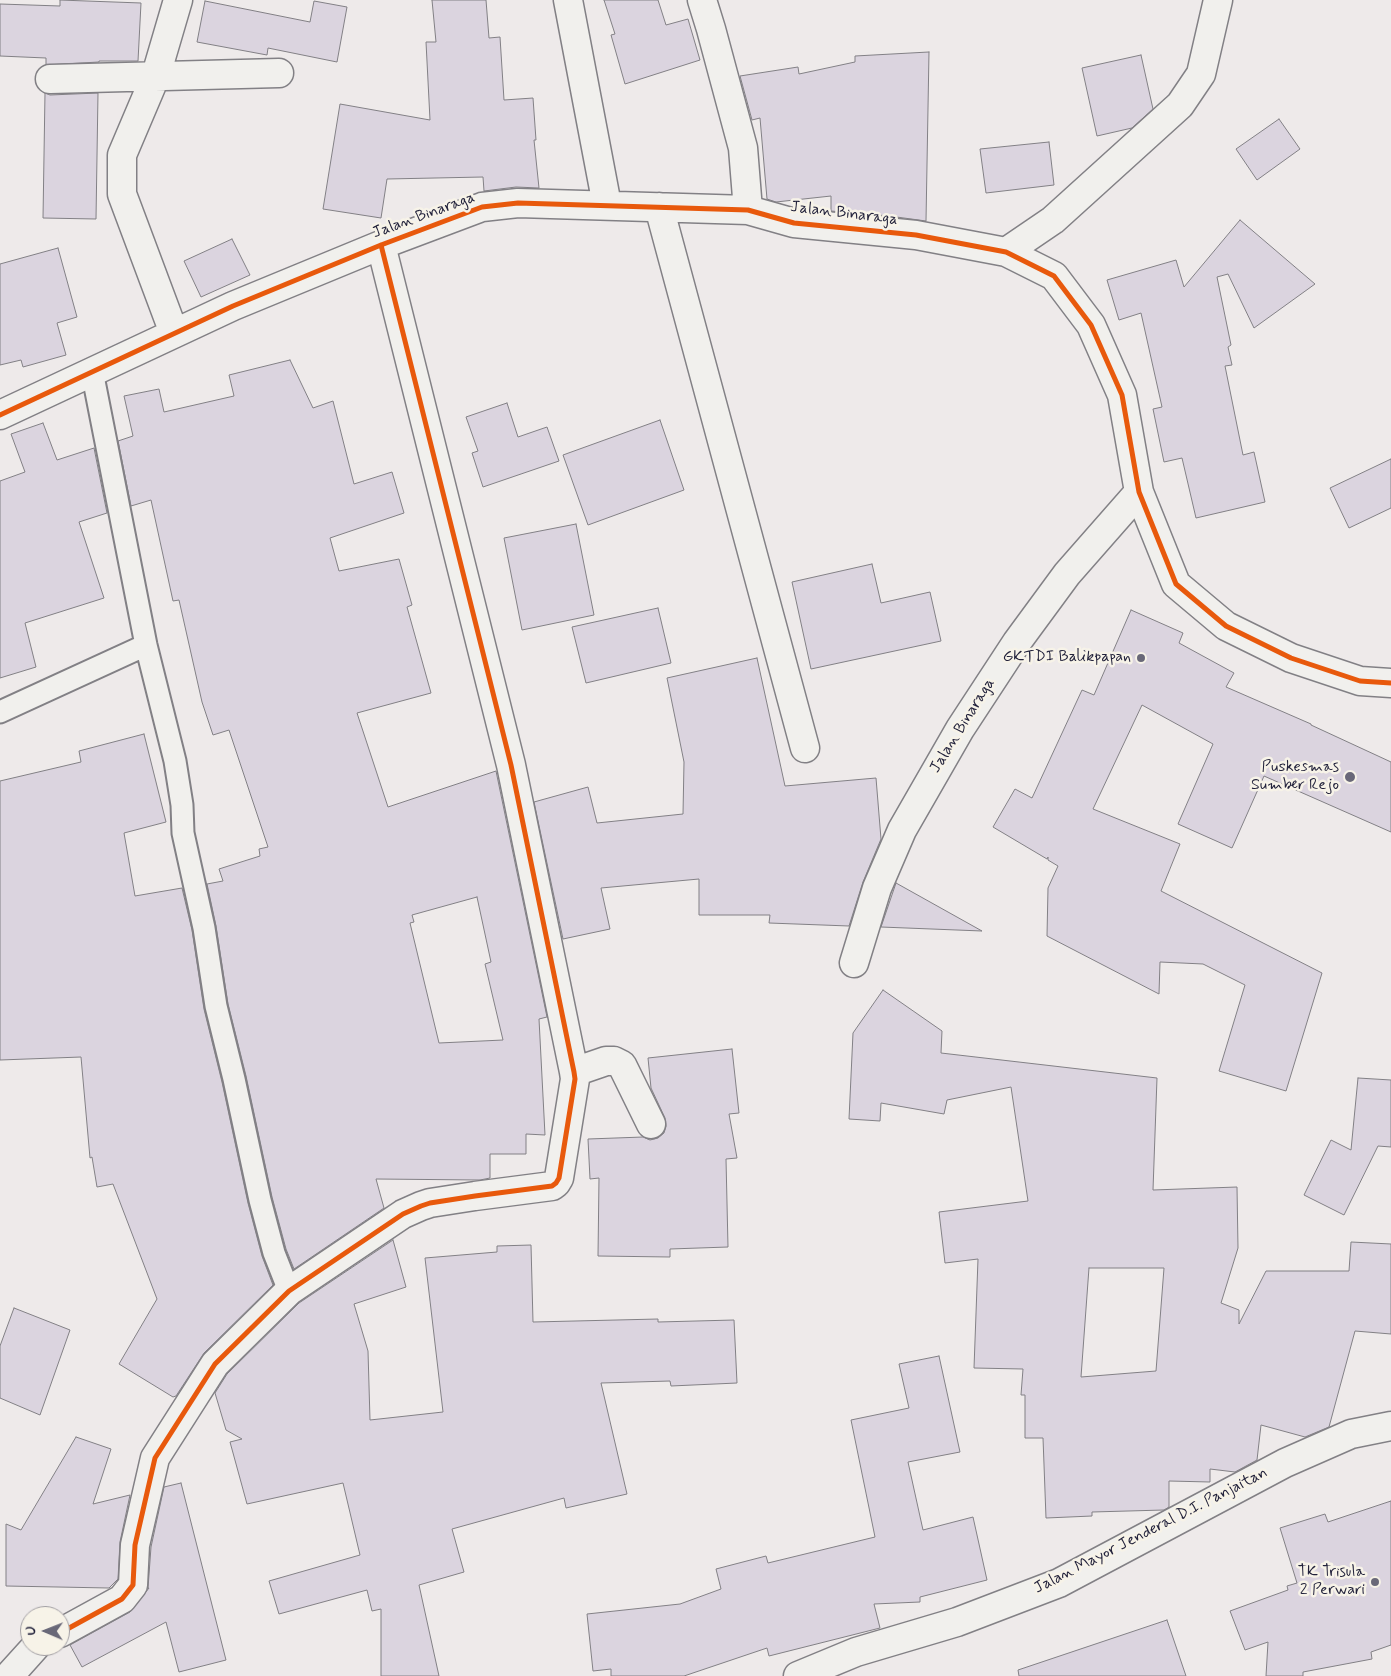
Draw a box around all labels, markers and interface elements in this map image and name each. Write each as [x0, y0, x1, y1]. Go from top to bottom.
street label: Jalan Binaraga [370, 189, 478, 243]
street label: Jalan Binaraga [789, 198, 899, 230]
place label: GKTDI Balikpapan [1003, 648, 1131, 668]
marker: GKTDI Balikpapan [1135, 652, 1147, 664]
street label: Jalan Binaraga [926, 675, 1000, 777]
place label: Puskesmas Sumber Rejo [1251, 758, 1339, 796]
marker: Puskesmas Sumber Rejo [1343, 770, 1357, 784]
street label: Jalan Mayor Jenderal D.I. Panjaitan [1031, 1464, 1271, 1598]
place label: TK Trisula 2 Perwari [1298, 1563, 1365, 1601]
marker: TK Trisula 2 Perwari [1369, 1576, 1381, 1588]
north arrow [20, 1606, 70, 1656]
text: U [22, 1626, 40, 1635]

